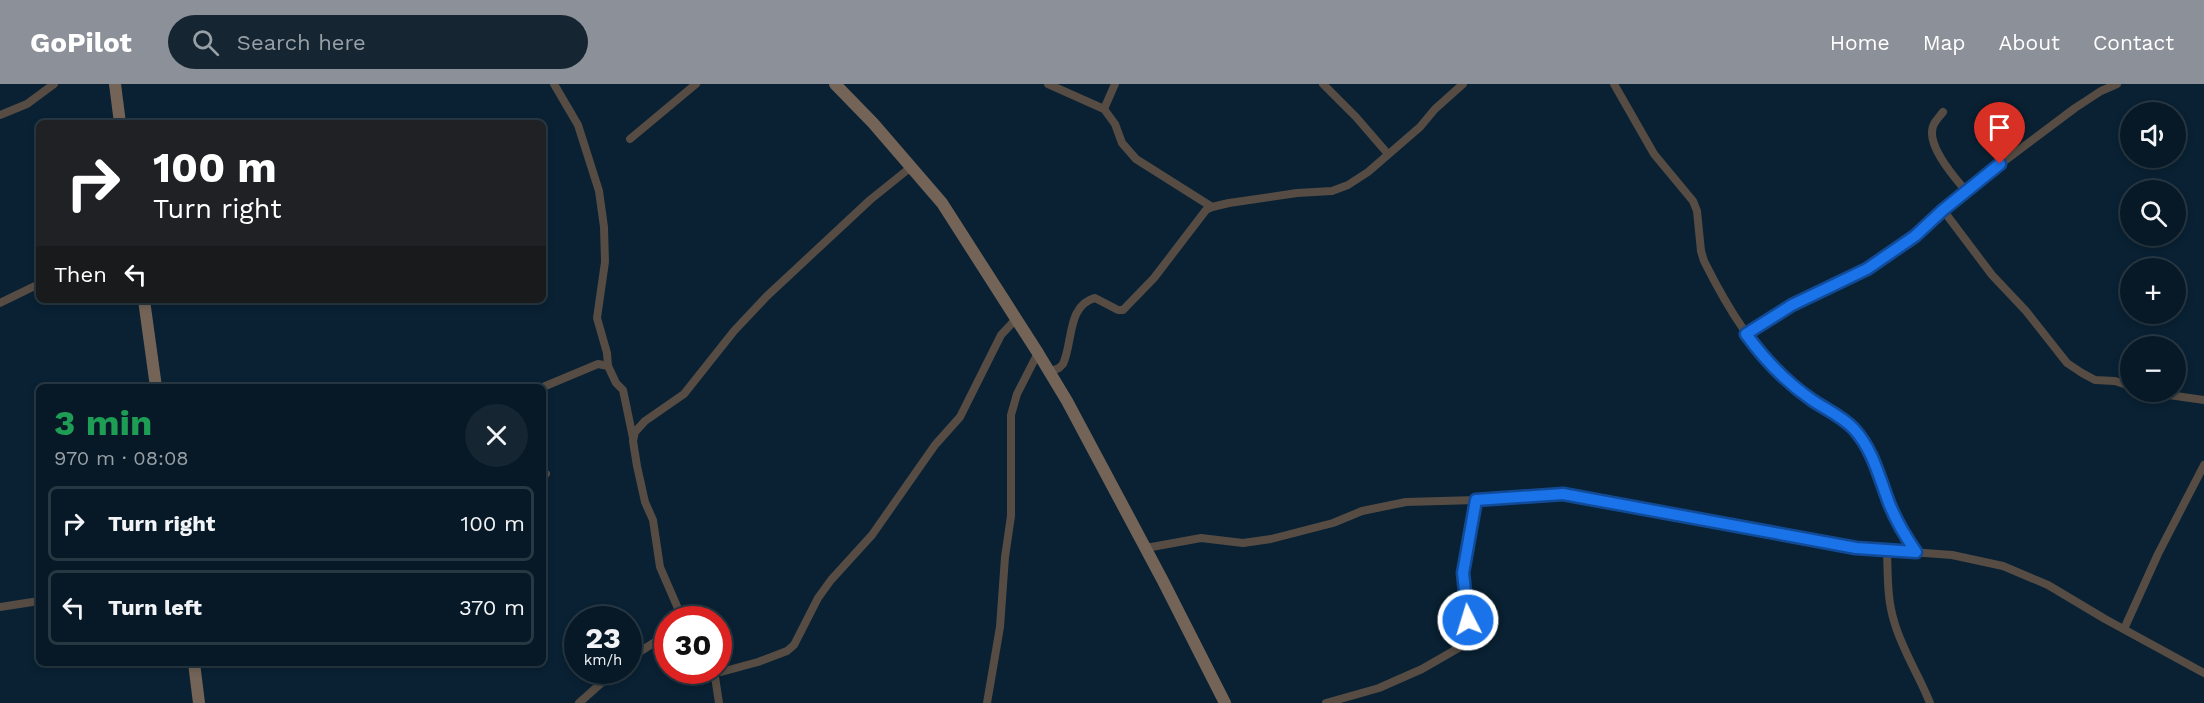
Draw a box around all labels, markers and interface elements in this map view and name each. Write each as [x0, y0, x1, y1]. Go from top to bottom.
search box [168, 15, 588, 69]
text: GoPilot [30, 26, 132, 59]
icon: search [189, 26, 222, 59]
text: Search here [237, 30, 366, 55]
text: Home [1830, 30, 1890, 55]
text: Map [1923, 30, 1966, 55]
text: About [1999, 30, 2060, 55]
text: Contact [2093, 30, 2174, 55]
pin [1974, 102, 2025, 164]
map controls [2120, 102, 2186, 402]
button: sound [2120, 102, 2186, 168]
icon: arrive [1983, 111, 2016, 144]
text: 100 m [153, 143, 277, 192]
icon: right [54, 144, 132, 222]
button: search [2120, 180, 2186, 246]
text: Turn right [153, 193, 282, 225]
icon: left [119, 258, 152, 291]
button: + [2120, 258, 2186, 324]
text: Then [54, 262, 107, 287]
button: − [2120, 336, 2186, 402]
text: 3 min [54, 402, 152, 444]
button: close [465, 404, 528, 467]
text: 970 m · 08:08 [54, 446, 189, 470]
icon: right [57, 507, 90, 540]
text: Turn right [108, 511, 215, 536]
text: 100 m [461, 511, 525, 536]
position arrow [1436, 588, 1500, 652]
icon: left [57, 591, 90, 624]
text: Turn left [108, 595, 202, 620]
text: 370 m [459, 595, 525, 620]
speed limit sign: 30 [654, 606, 732, 684]
text: 23 [585, 620, 621, 655]
text: km/h [584, 651, 622, 669]

